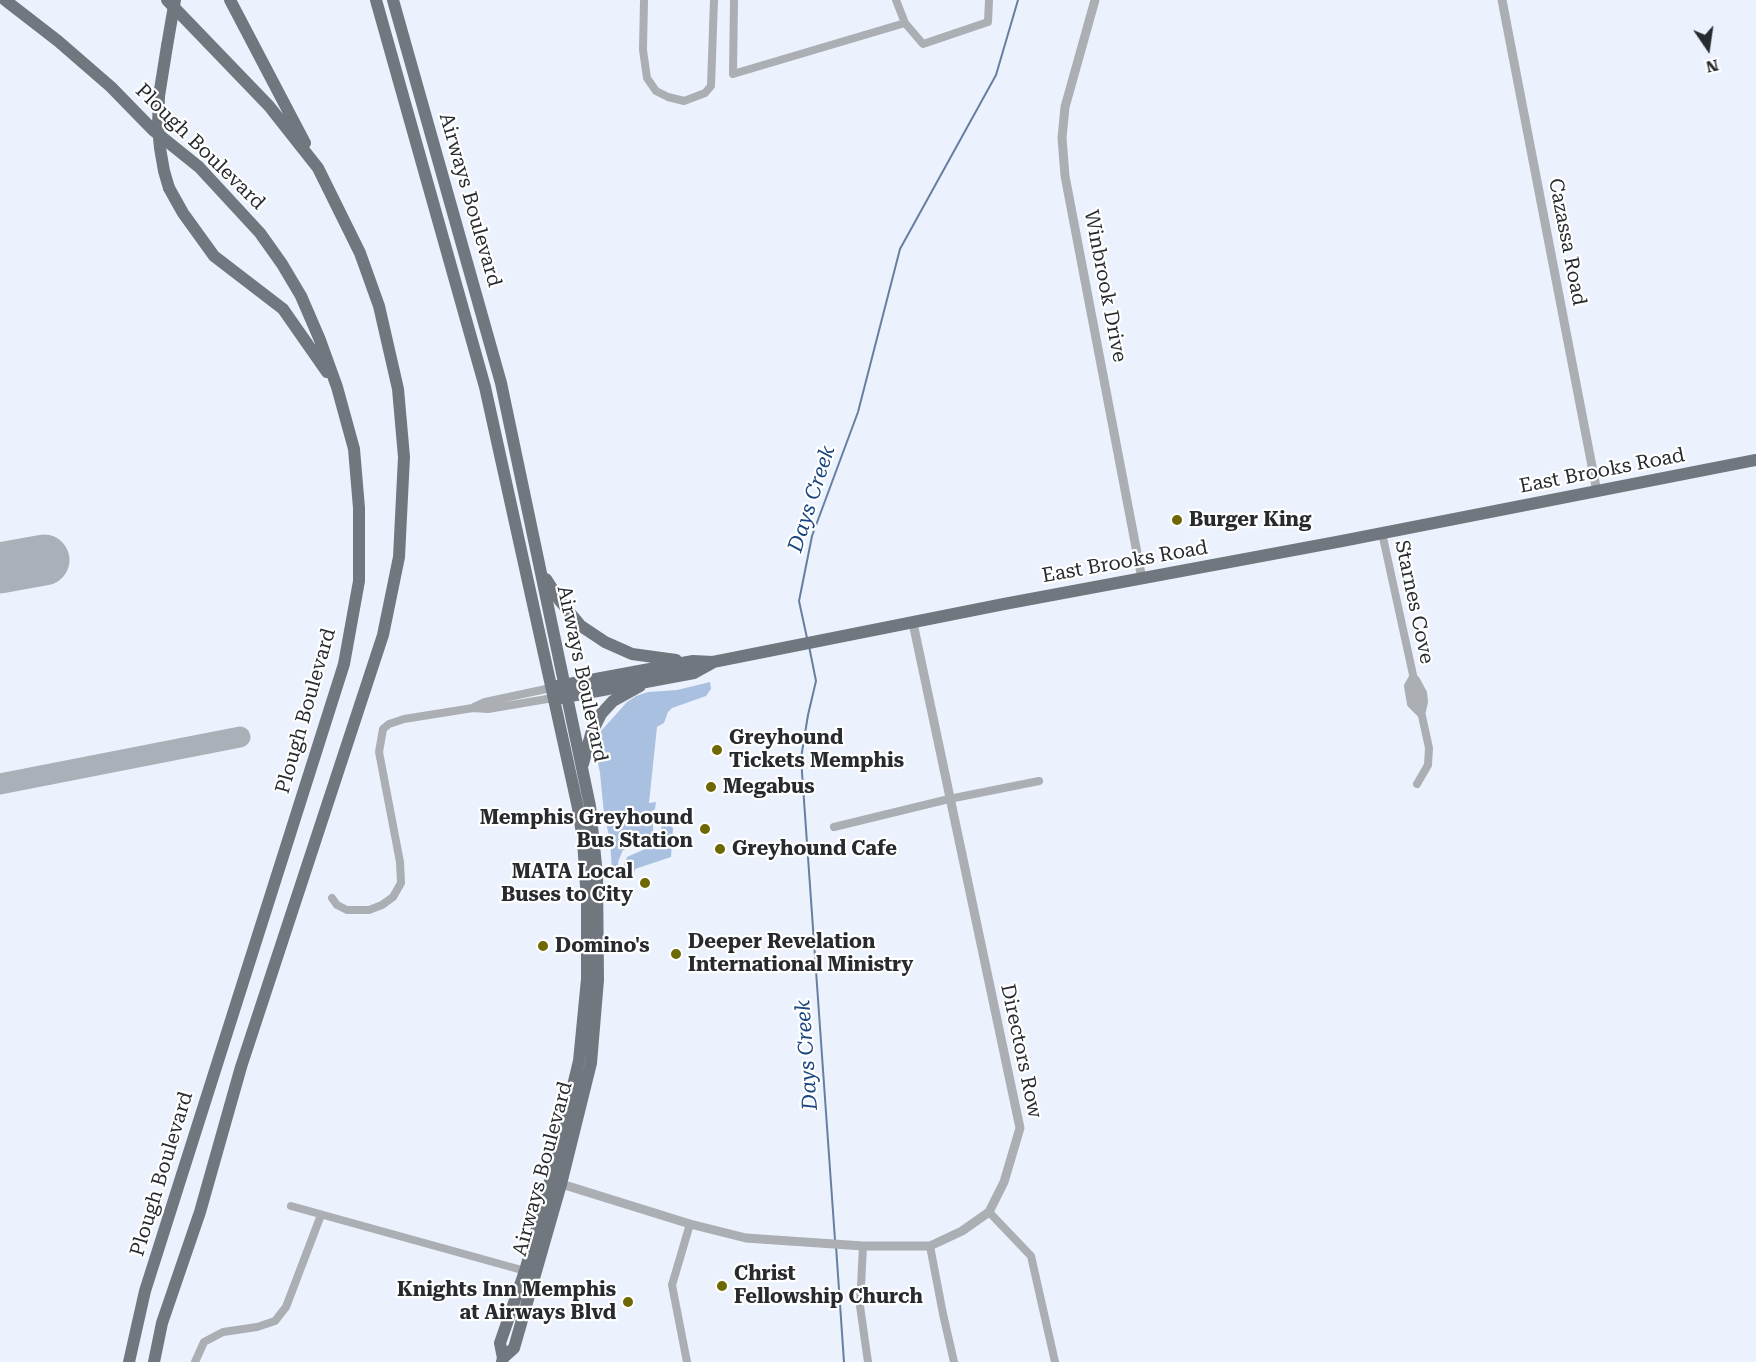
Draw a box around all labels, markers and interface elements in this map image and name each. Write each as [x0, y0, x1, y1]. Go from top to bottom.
north arrow [1678, 18, 1738, 78]
text: N [1704, 55, 1720, 77]
street label: Plough Boulevard [130, 79, 270, 215]
street label: Airways Boulevard [434, 110, 506, 290]
street label: Cazassa Road [1543, 176, 1591, 308]
street label: Winbrook Drive [1078, 208, 1132, 364]
water label: Days Creek [783, 443, 841, 555]
street label: East Brooks Road [1517, 443, 1687, 499]
place label: Burger King [1189, 508, 1311, 532]
marker: Burger King [1170, 513, 1184, 527]
street label: East Brooks Road [1040, 536, 1210, 588]
street label: Starnes Cove [1389, 538, 1439, 666]
street label: Airways Boulevard [552, 584, 612, 764]
street label: Plough Boulevard [271, 625, 341, 797]
place label: Greyhound Tickets Memphis [729, 726, 904, 773]
marker: Greyhound Tickets Memphis [710, 743, 724, 757]
place label: Megabus [723, 775, 815, 799]
marker: Megabus [704, 780, 718, 794]
place label: Memphis Greyhound Bus Station [480, 806, 693, 853]
marker: Memphis Greyhound Bus Station [698, 822, 712, 836]
place label: Greyhound Cafe [732, 837, 897, 861]
marker: Greyhound Cafe [713, 842, 727, 856]
place label: MATA Local Buses to City [501, 860, 633, 907]
marker: MATA Local Buses to City [638, 876, 652, 890]
place label: Deeper Revelation International Ministry [688, 930, 913, 977]
place label: Domino's [555, 934, 650, 958]
marker: Domino's [536, 939, 550, 953]
marker: Deeper Revelation International Ministry [669, 947, 683, 961]
street label: Directors Row [995, 982, 1047, 1120]
water label: Days Creek [791, 999, 823, 1111]
street label: Airways Boulevard [508, 1079, 578, 1259]
street label: Plough Boulevard [126, 1089, 198, 1259]
place label: Christ Fellowship Church [734, 1262, 923, 1309]
place label: Knights Inn Memphis at Airways Blvd [397, 1278, 616, 1325]
marker: Christ Fellowship Church [715, 1279, 729, 1293]
marker: Knights Inn Memphis at Airways Blvd [621, 1295, 635, 1309]

